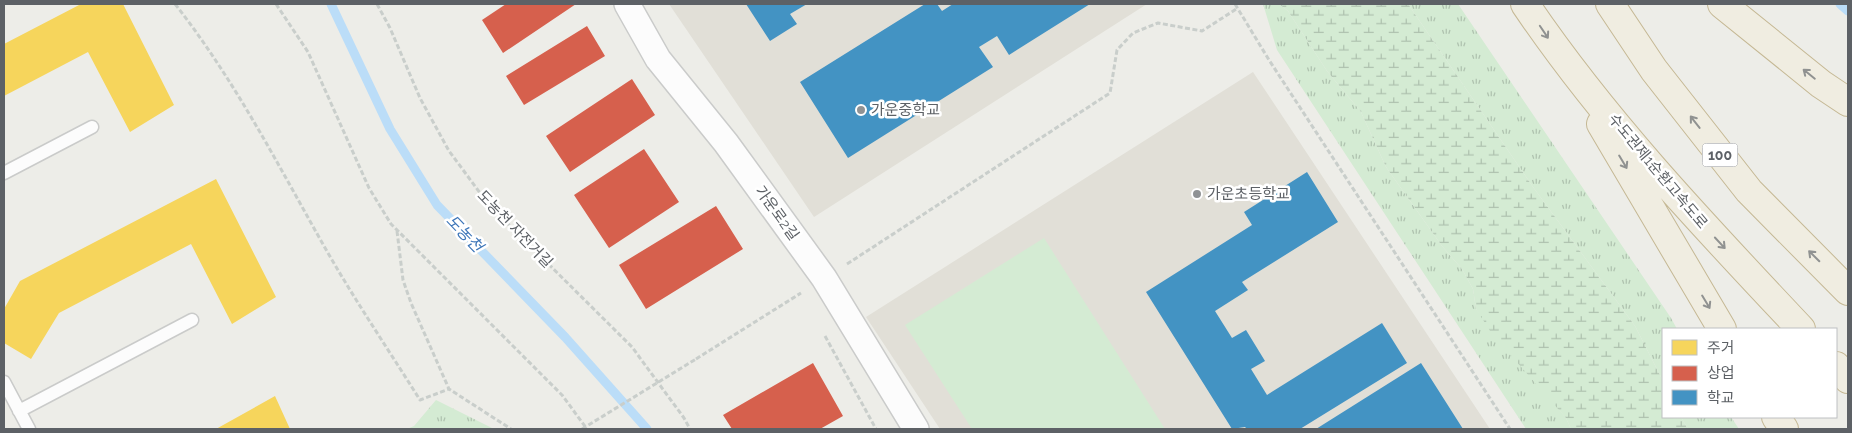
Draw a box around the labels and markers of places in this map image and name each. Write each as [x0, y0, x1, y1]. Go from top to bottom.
place label: 가운중학교 [871, 101, 940, 119]
marker: 가운중학교 [855, 104, 867, 116]
place label: 가운초등학교 [1207, 185, 1290, 203]
marker: 가운초등학교 [1191, 188, 1203, 200]

